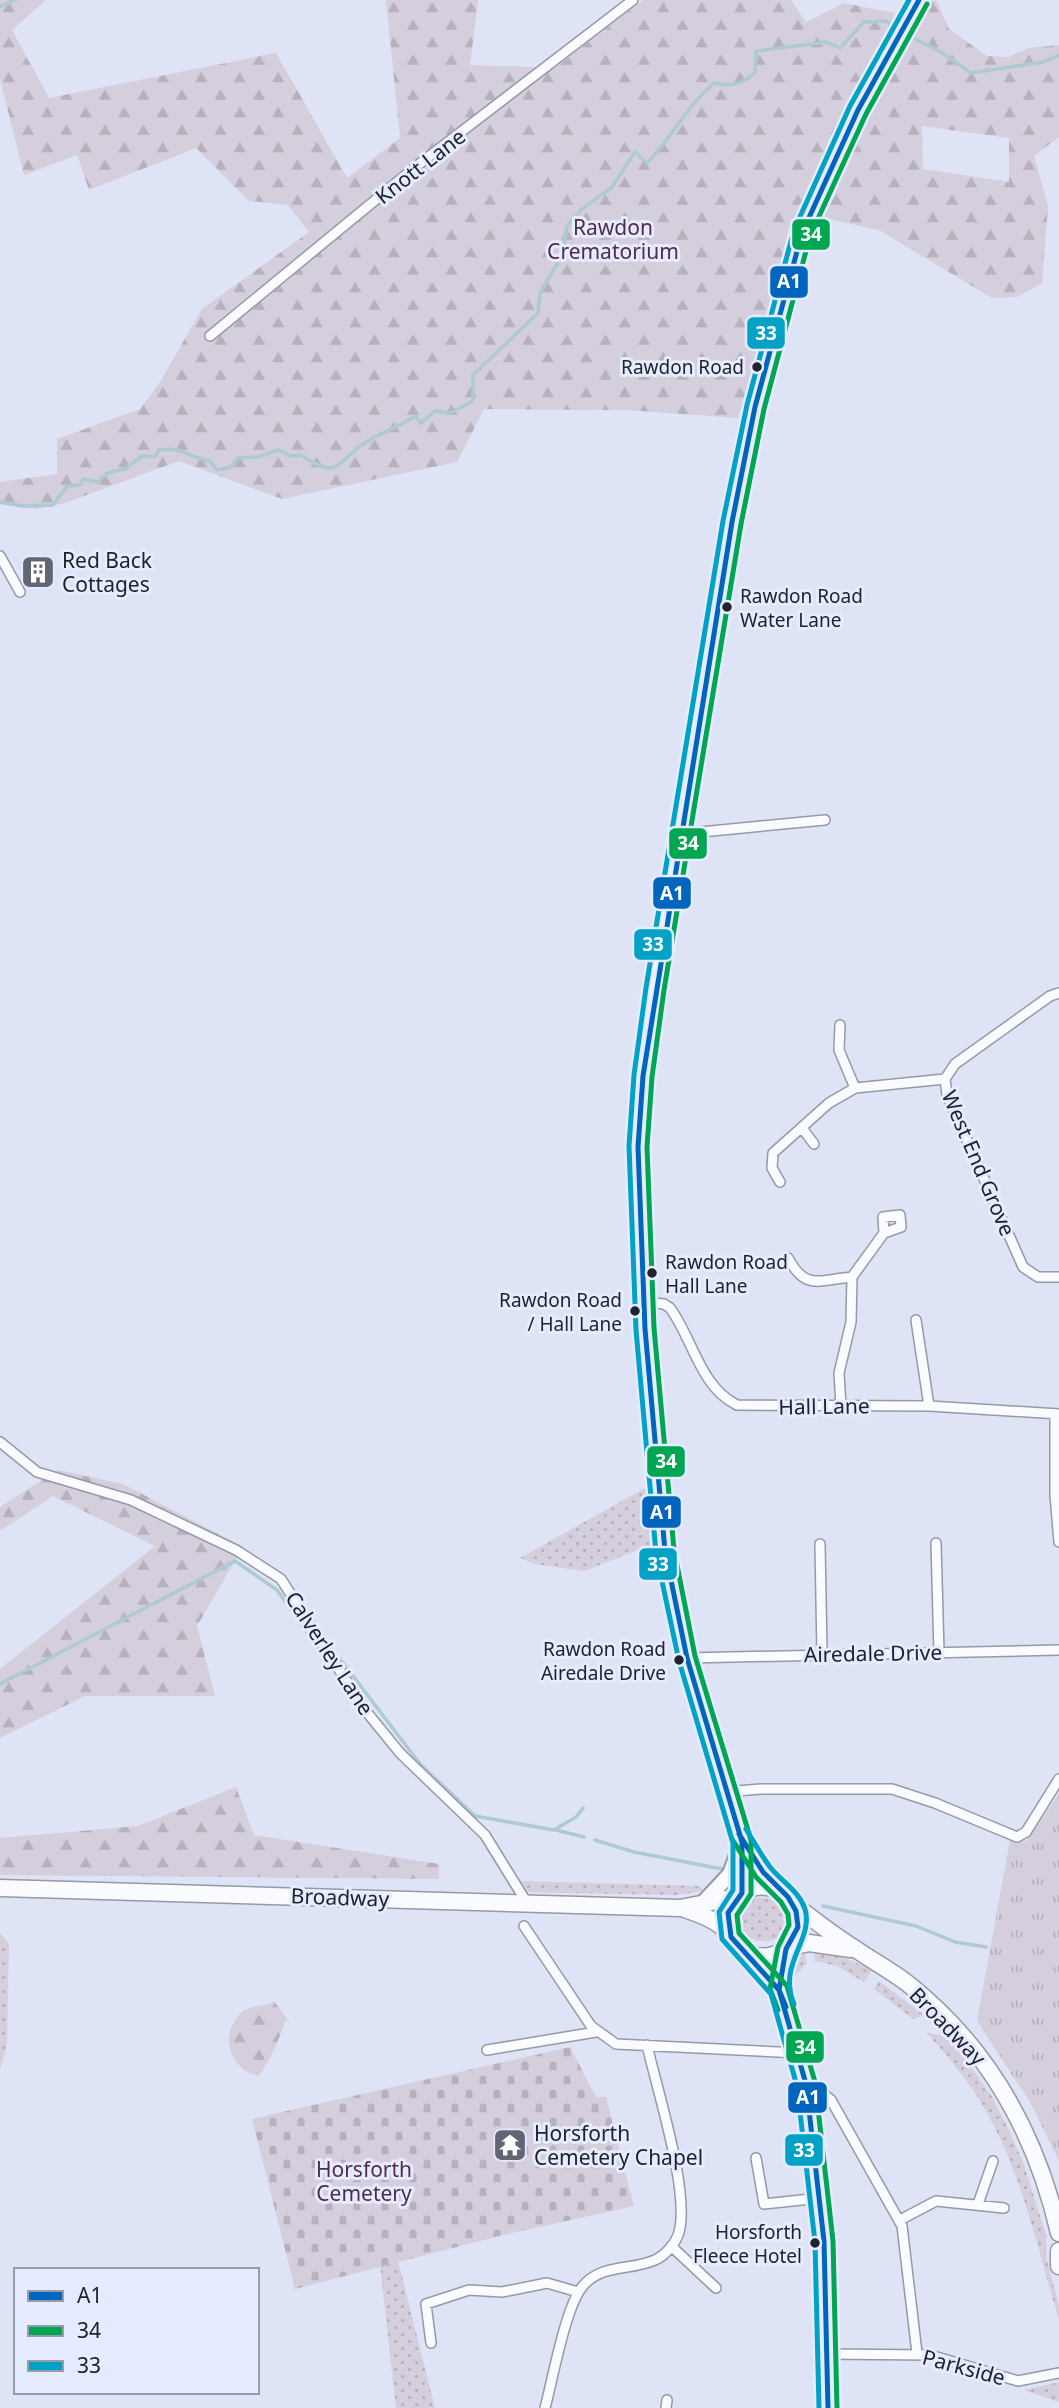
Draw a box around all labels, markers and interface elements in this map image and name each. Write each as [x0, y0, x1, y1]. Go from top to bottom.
street label: Knott Lane [369, 122, 471, 210]
park label: Rawdon Crematorium [547, 213, 679, 265]
line badge: 34 [791, 218, 831, 251]
text: 34 [800, 221, 822, 247]
line badge: A1 [769, 265, 809, 299]
text: A1 [777, 268, 801, 294]
line badge: 33 [746, 316, 786, 350]
text: 33 [755, 320, 777, 346]
place label: Rawdon Road [621, 354, 744, 380]
marker: Rawdon Road [750, 360, 764, 374]
place label: Red Back Cottages [62, 546, 153, 598]
building icon: Red Back Cottages [19, 553, 57, 591]
place label: Rawdon Road Water Lane [740, 583, 863, 633]
marker: Rawdon Road Water Lane [720, 600, 734, 614]
line badge: 34 [668, 827, 708, 860]
text: 34 [677, 830, 699, 856]
line badge: A1 [652, 876, 692, 910]
text: A1 [660, 880, 684, 906]
line badge: 33 [633, 928, 673, 961]
text: 33 [642, 931, 664, 957]
street label: West End Grove [936, 1086, 1022, 1240]
place label: Rawdon Road Hall Lane [665, 1249, 788, 1299]
marker: Rawdon Road Hall Lane [645, 1266, 659, 1280]
place label: Rawdon Road / Hall Lane [499, 1287, 622, 1337]
marker: Rawdon Road / Hall Lane [628, 1304, 642, 1318]
street label: Hall Lane [778, 1391, 870, 1421]
line badge: 34 [646, 1445, 686, 1478]
text: 34 [655, 1448, 677, 1474]
line badge: A1 [641, 1495, 682, 1529]
text: A1 [650, 1499, 674, 1525]
line badge: 33 [638, 1547, 678, 1581]
text: 33 [647, 1551, 669, 1577]
street label: Calverley Lane [280, 1586, 380, 1720]
place label: Rawdon Road Airedale Drive [541, 1636, 666, 1686]
street label: Airedale Drive [804, 1638, 942, 1668]
marker: Rawdon Road Airedale Drive [672, 1653, 686, 1667]
street label: Broadway [290, 1881, 390, 1913]
street label: Broadway [904, 1981, 992, 2071]
line badge: 34 [785, 2030, 825, 2064]
text: 34 [794, 2034, 816, 2060]
line badge: A1 [787, 2081, 828, 2114]
text: A1 [796, 2084, 820, 2110]
place label: Horsforth Cemetery Chapel [534, 2119, 703, 2171]
temple icon: Horsforth Cemetery Chapel [491, 2126, 529, 2164]
line badge: 33 [784, 2133, 824, 2167]
text: 33 [793, 2137, 815, 2163]
park label: Horsforth Cemetery [316, 2155, 412, 2207]
place label: Horsforth Fleece Hotel [693, 2219, 802, 2269]
marker: Horsforth Fleece Hotel [808, 2236, 822, 2250]
legend [14, 2268, 259, 2394]
text: A1 [77, 2281, 102, 2309]
text: 34 [77, 2316, 101, 2344]
street label: Parkside [920, 2343, 1008, 2391]
text: 33 [77, 2351, 101, 2379]

